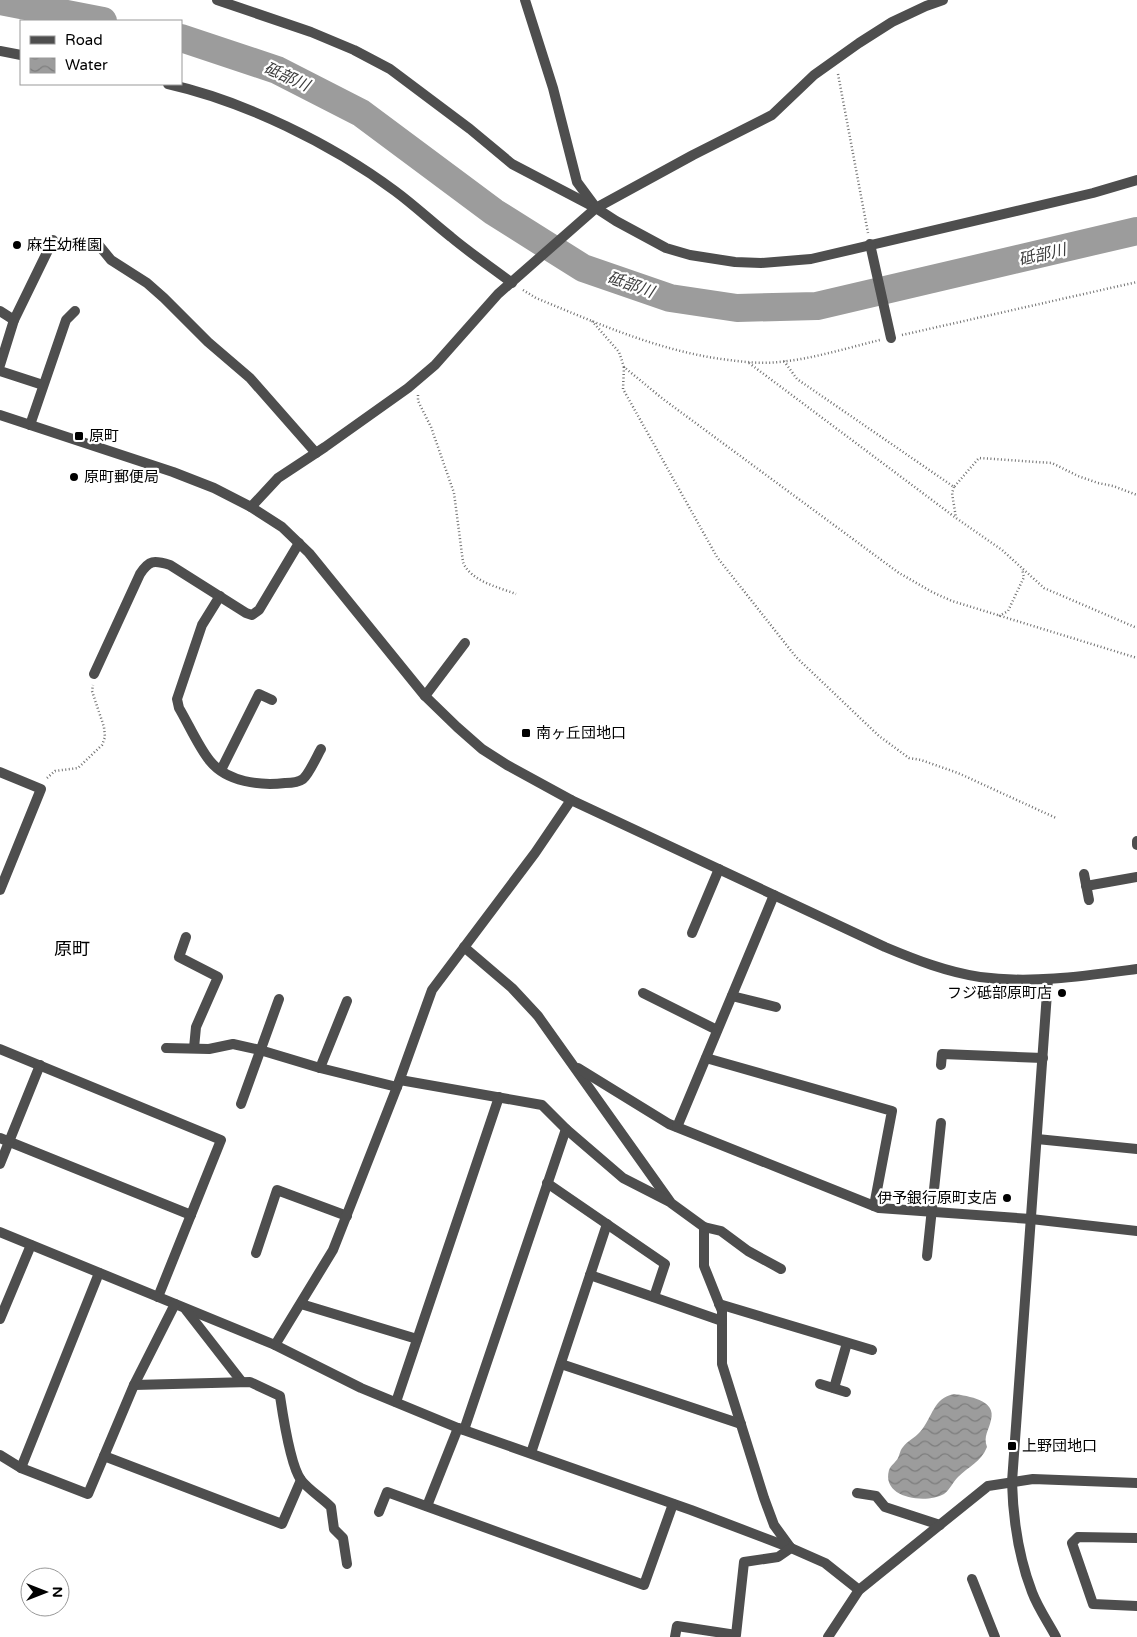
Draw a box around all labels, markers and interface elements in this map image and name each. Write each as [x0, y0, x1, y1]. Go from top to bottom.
legend [20, 20, 182, 85]
text: Road [65, 31, 103, 49]
text: Water [65, 56, 108, 74]
water label: 砥部川 [261, 58, 314, 97]
place label: 麻生幼稚園 [27, 236, 102, 254]
marker: 麻生幼稚園 [11, 239, 23, 251]
water label: 砥部川 [1017, 239, 1070, 270]
water label: 砥部川 [605, 268, 659, 303]
place label: 原町 [89, 427, 119, 445]
marker: 原町 [73, 430, 85, 442]
place label: 原町郵便局 [84, 468, 159, 486]
marker: 原町郵便局 [68, 471, 80, 483]
place label: 南ヶ丘団地口 [536, 724, 626, 742]
marker: 南ヶ丘団地口 [520, 727, 532, 739]
district label: 原町 [54, 938, 90, 960]
place label: フジ砥部原町店 [947, 984, 1052, 1002]
marker: フジ砥部原町店 [1056, 987, 1068, 999]
place label: 伊予銀行原町支店 [877, 1189, 997, 1207]
marker: 伊予銀行原町支店 [1001, 1192, 1013, 1204]
place label: 上野団地口 [1022, 1437, 1097, 1455]
marker: 上野団地口 [1006, 1440, 1018, 1452]
north arrow [20, 1567, 70, 1617]
text: N [49, 1586, 66, 1598]

